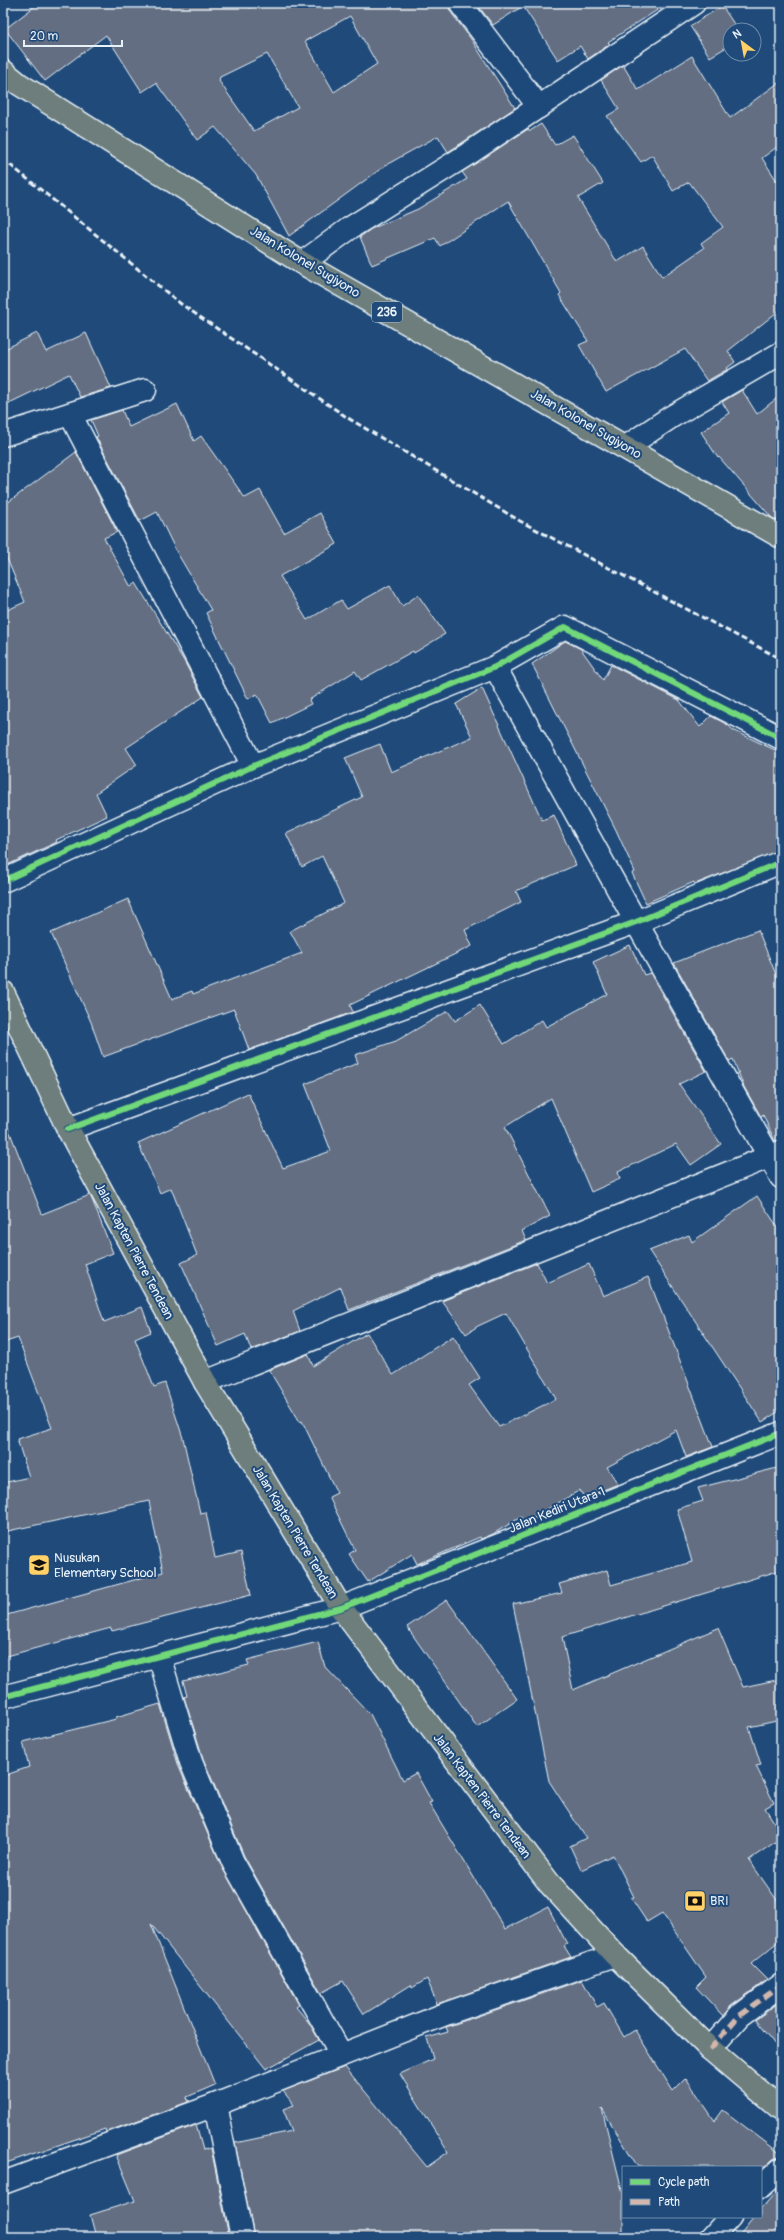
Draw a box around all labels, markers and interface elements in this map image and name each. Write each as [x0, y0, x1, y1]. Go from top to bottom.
scale bar [24, 22, 122, 48]
north arrow [722, 22, 762, 62]
text: N [730, 26, 744, 41]
text: 20 m [30, 29, 59, 44]
street label: Jalan Kolonel Sugiyono [247, 223, 363, 301]
road number: 236 [372, 302, 402, 322]
street label: Jalan Kolonel Sugiyono [528, 386, 644, 462]
street label: Jalan Kapten Pierre Tendean [91, 1180, 177, 1322]
street label: Jalan Kapten Pierre Tendean [249, 1462, 341, 1602]
street label: Jalan Kediri Utara 1 [507, 1483, 607, 1537]
place label: Nusukan Elementary School [54, 1550, 157, 1581]
school or university icon: Nusukan Elementary School [26, 1552, 52, 1578]
street label: Jalan Kapten Pierre Tendean [430, 1730, 534, 1862]
bank icon: BRI [682, 1888, 708, 1914]
place label: BRI [710, 1893, 729, 1909]
legend [622, 2166, 762, 2218]
text: Cycle path [658, 2175, 710, 2190]
text: Path [658, 2195, 680, 2210]

